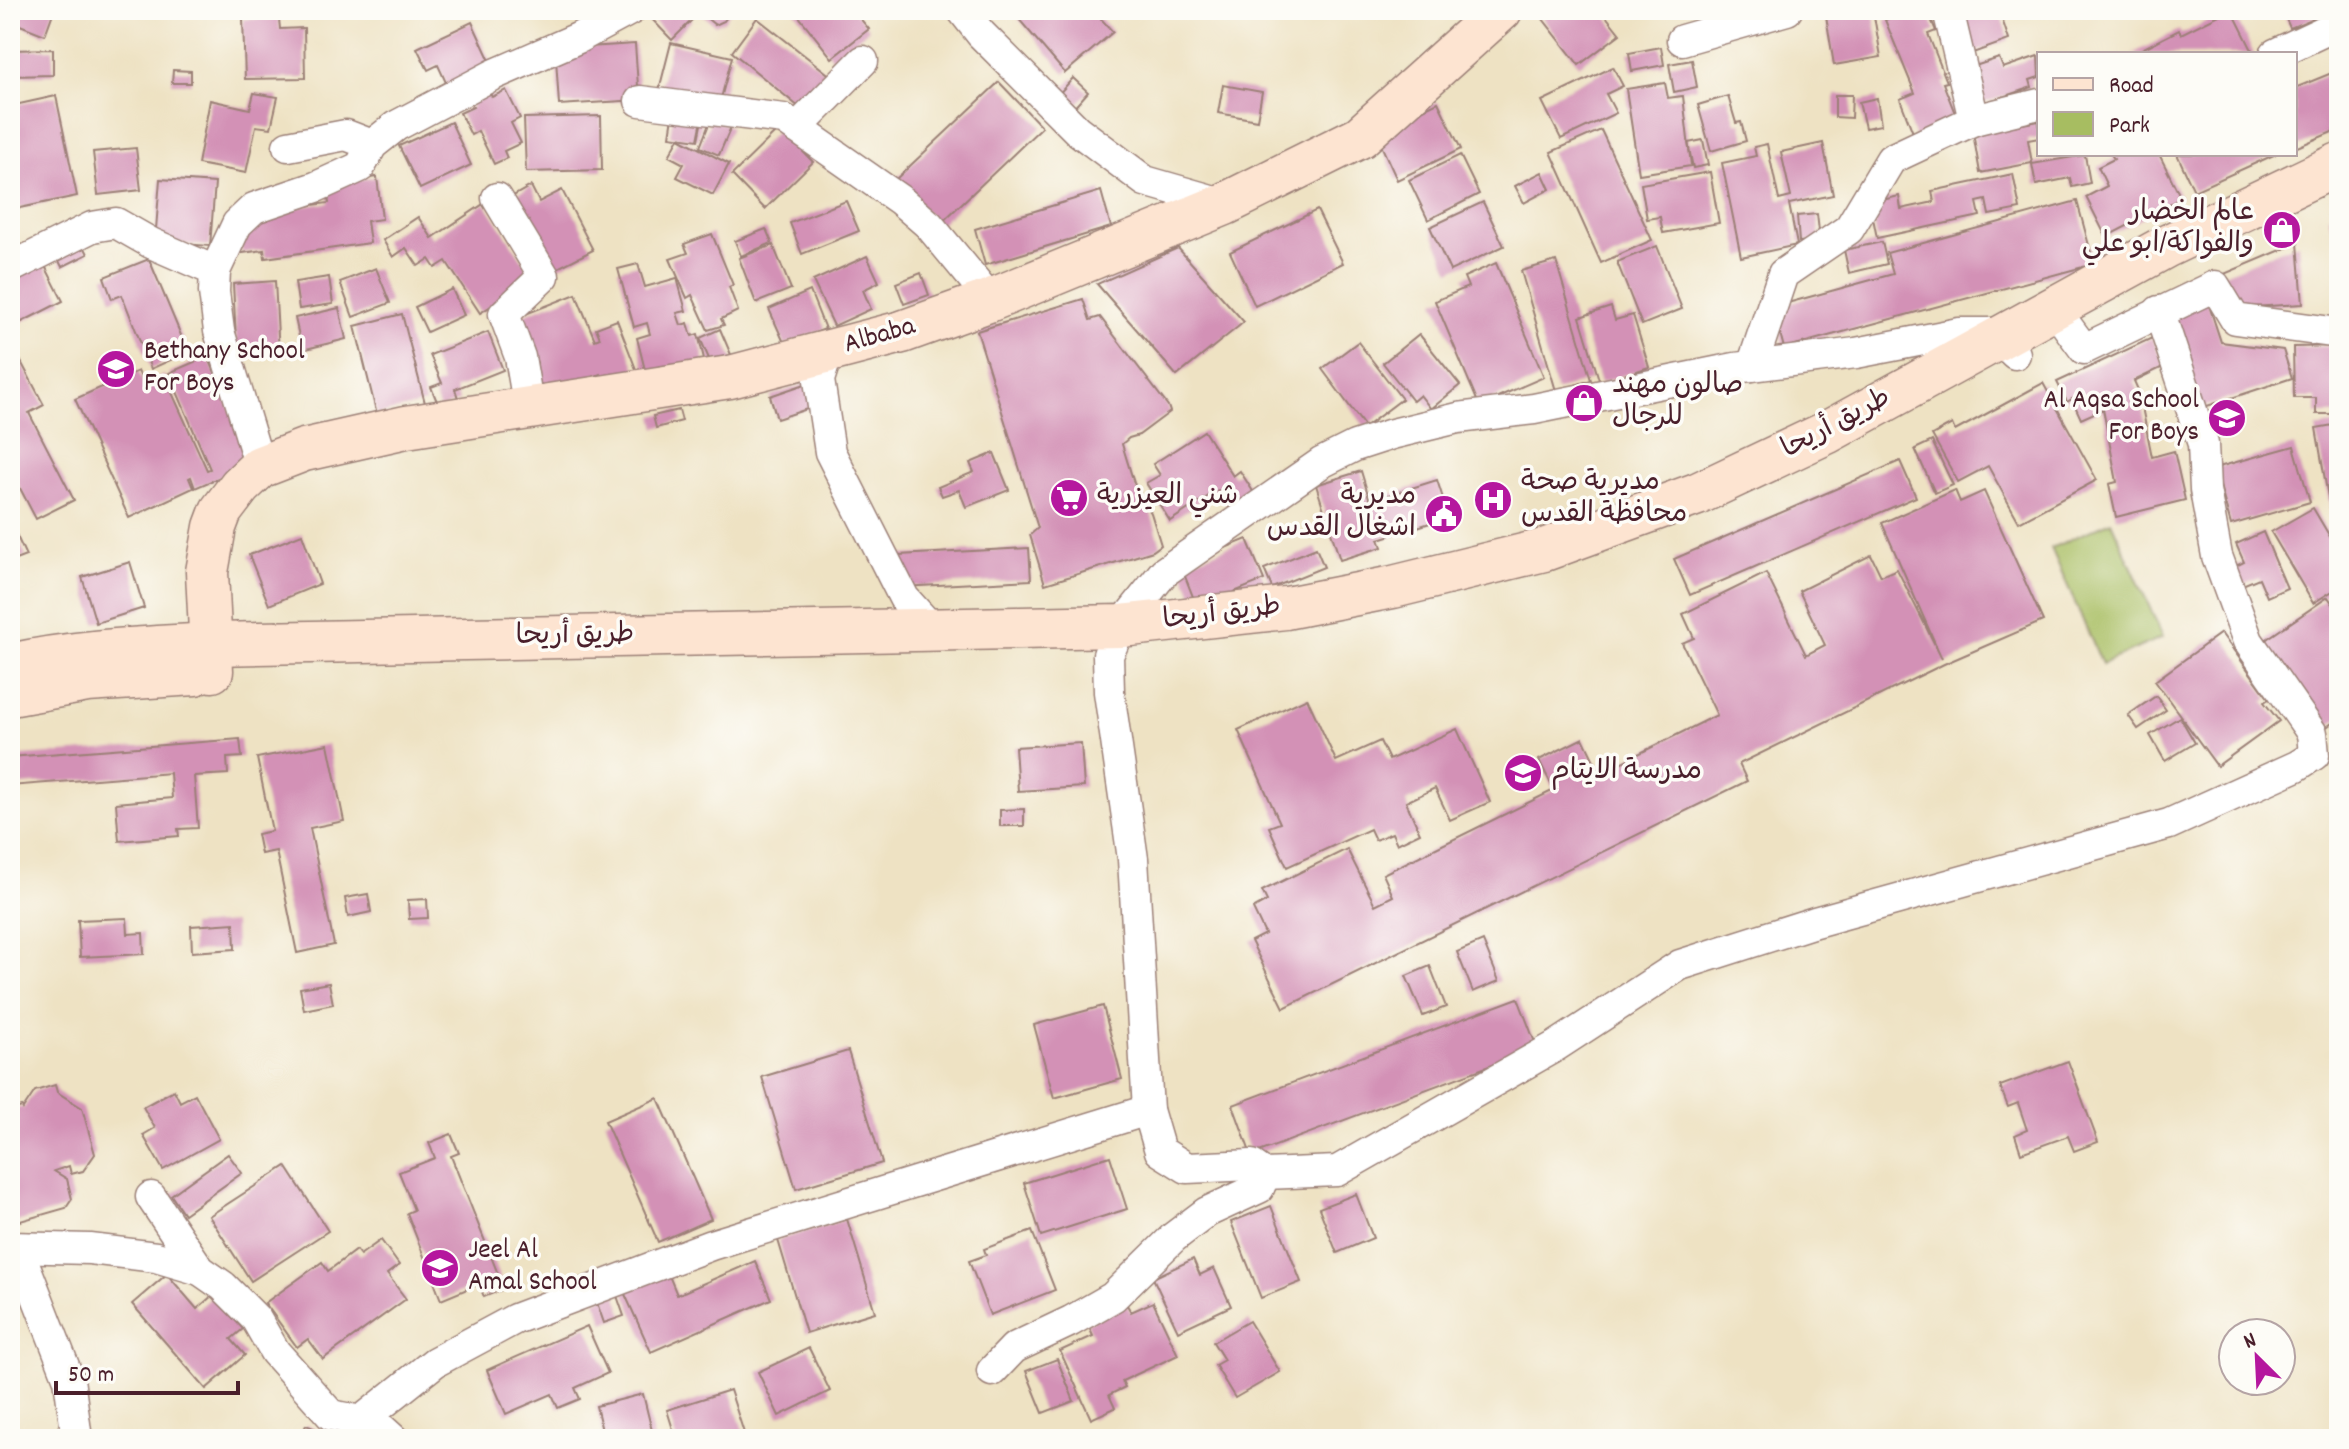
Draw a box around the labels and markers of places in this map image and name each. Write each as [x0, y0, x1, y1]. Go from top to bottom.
place label: عالم الخضار والفواكة/ابو علي [2082, 194, 2254, 266]
shop icon: عالم الخضار والفواكة/ابو علي [2261, 209, 2303, 251]
place label: Bethany School For Boys [144, 333, 305, 405]
school or university icon: Bethany School For Boys [95, 348, 137, 390]
place label: صالون مهند للرجال [1612, 367, 1743, 439]
shop icon: صالون مهند للرجال [1563, 382, 1605, 424]
place label: Al Aqsa School For Boys [2044, 382, 2199, 454]
school or university icon: Al Aqsa School For Boys [2206, 397, 2248, 439]
place label: مديرية صحة محافظة القدس [1521, 464, 1687, 536]
supermarket icon: شني العيزرية [1048, 477, 1090, 519]
place label: شني العيزرية [1097, 478, 1238, 518]
place label: مديرية اشغال القدس [1267, 478, 1416, 550]
hospital icon: مديرية صحة محافظة القدس [1472, 479, 1514, 521]
public building icon: مديرية اشغال القدس [1423, 493, 1465, 535]
school or university icon: مدرسة الايتام [1502, 752, 1544, 794]
place label: مدرسة الايتام [1551, 753, 1702, 793]
place label: Jeel Al Amal School [468, 1232, 597, 1304]
school or university icon: Jeel Al Amal School [419, 1247, 461, 1289]

